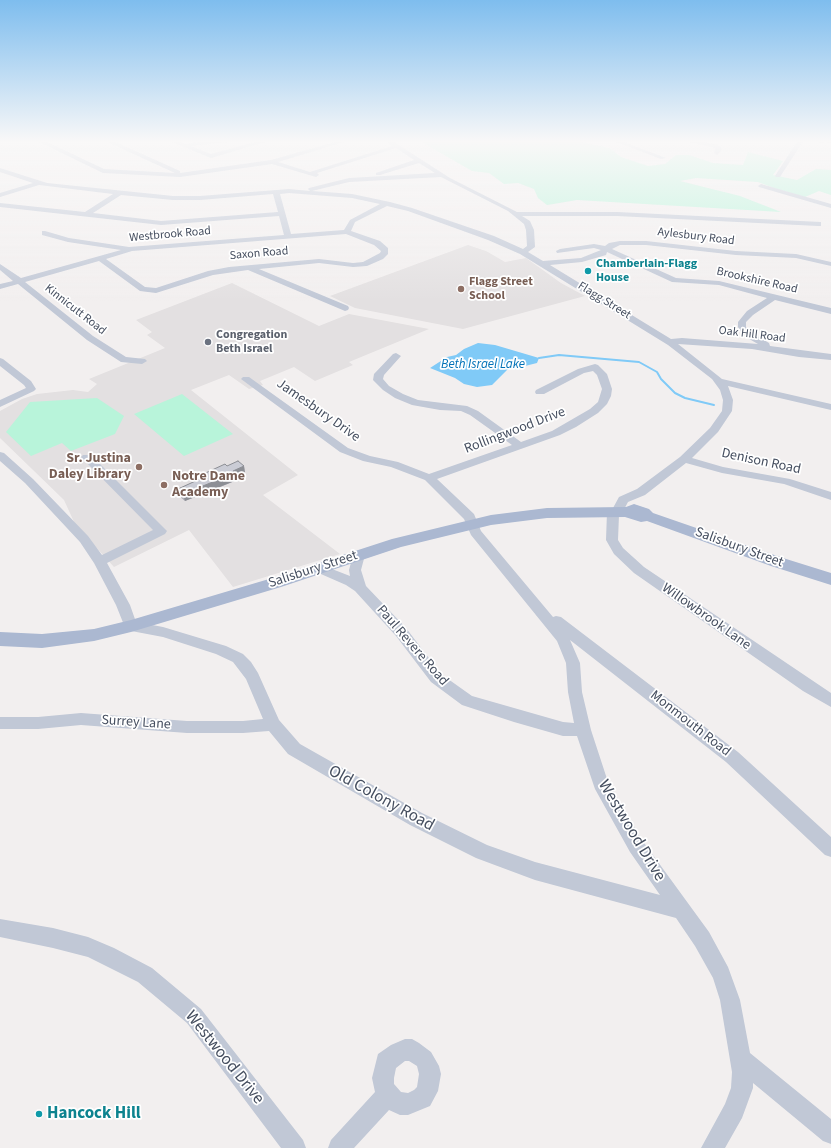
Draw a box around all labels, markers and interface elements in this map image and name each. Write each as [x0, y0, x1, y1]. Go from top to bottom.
street label: Westbrook Road [129, 224, 211, 246]
street label: Aylesbury Road [657, 225, 735, 249]
street label: Saxon Road [229, 244, 289, 264]
place label: Chamberlain-Flagg House [596, 257, 697, 285]
street label: Brookshire Road [715, 265, 799, 297]
marker: Chamberlain-Flagg House [583, 266, 593, 276]
place label: Flagg Street School [469, 275, 533, 303]
street label: Flagg Street [575, 279, 633, 323]
street label: Kinnicutt Road [41, 282, 109, 338]
marker: Flagg Street School [456, 284, 466, 294]
street label: Oak Hill Road [718, 324, 786, 346]
place label: Congregation Beth Israel [216, 328, 287, 356]
marker: Congregation Beth Israel [203, 337, 213, 347]
water label: Beth Israel Lake [441, 357, 525, 373]
street label: Jamesbury Drive [273, 376, 363, 446]
street label: Rollingwood Drive [462, 404, 568, 458]
street label: Denison Road [720, 445, 802, 479]
place label: Sr. Justina Daley Library [49, 451, 131, 484]
marker: Sr. Justina Daley Library [134, 462, 144, 472]
place label: Notre Dame Academy [172, 469, 245, 502]
marker: Notre Dame Academy [159, 480, 169, 490]
street label: Salisbury Street [693, 524, 785, 572]
street label: Salisbury Street [266, 548, 360, 592]
street label: Willowbrook Lane [658, 580, 754, 654]
street label: Paul Revere Road [372, 602, 452, 690]
street label: Monmouth Road [646, 687, 734, 761]
street label: Surrey Lane [101, 712, 171, 734]
street label: Old Colony Road [324, 761, 438, 837]
street label: Westwood Drive [593, 777, 669, 885]
street label: Westwood Drive [180, 1007, 268, 1109]
place label: Hancock Hill [47, 1104, 141, 1124]
marker: Hancock Hill [34, 1109, 44, 1119]

